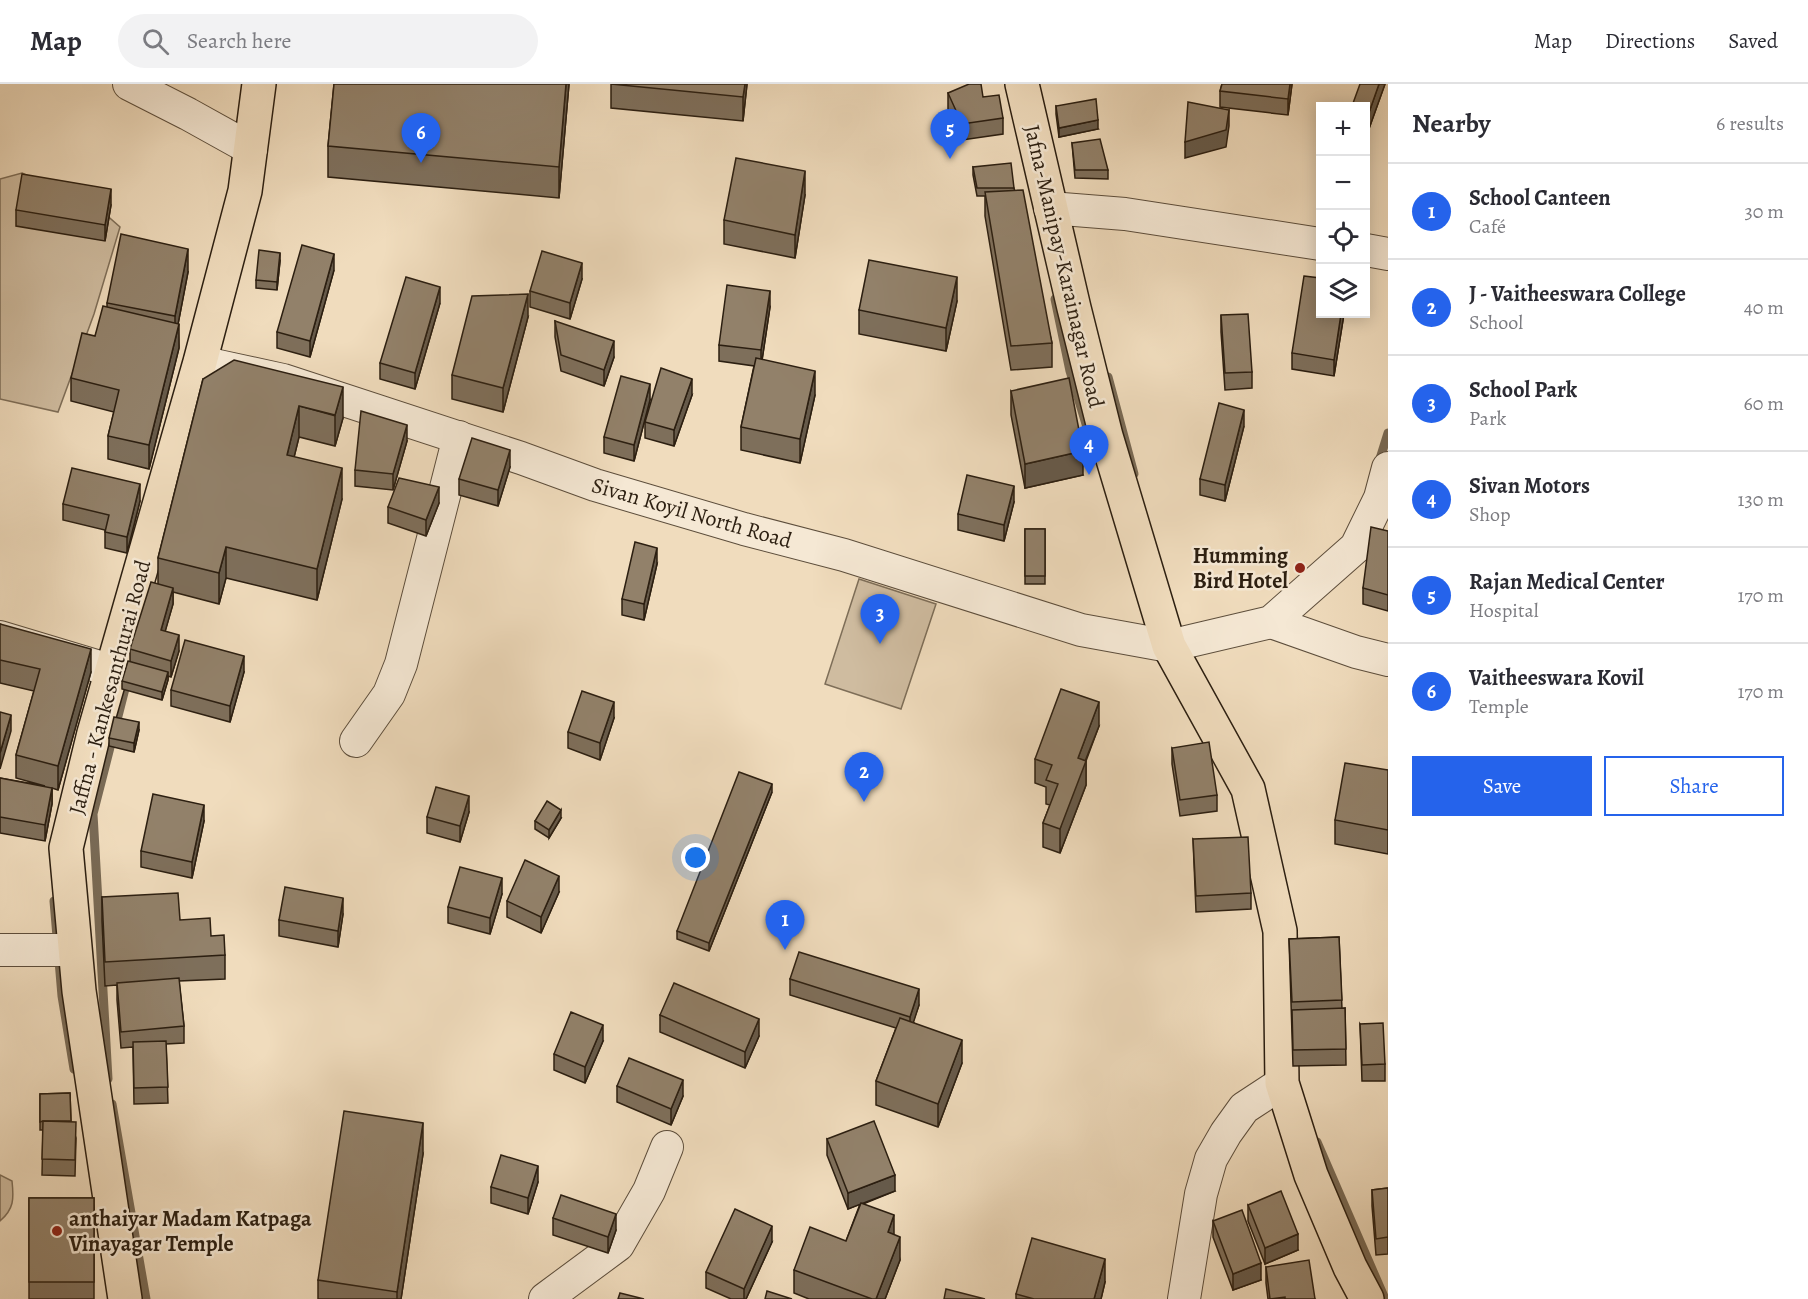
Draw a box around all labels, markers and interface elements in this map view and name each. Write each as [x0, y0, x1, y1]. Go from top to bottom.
search box [118, 14, 538, 68]
text: Map [30, 22, 82, 60]
icon: search [139, 25, 172, 58]
text: Search here [187, 26, 291, 56]
text: Map [1534, 27, 1572, 55]
text: Directions [1605, 27, 1695, 55]
text: Saved [1728, 27, 1778, 55]
map controls [1316, 102, 1370, 318]
button: + [1316, 102, 1370, 156]
text: Nearby [1412, 106, 1491, 141]
pin: 5 [930, 110, 970, 159]
text: 6 results [1716, 110, 1784, 137]
pin: 6 [402, 113, 440, 163]
street label: Jafna-Manipay-Karainagar Road [1017, 122, 1111, 411]
button: − [1316, 156, 1370, 210]
text: School Canteen [1469, 183, 1611, 213]
text: 1 [1428, 198, 1435, 225]
text: 30 m [1744, 198, 1784, 225]
button: locate [1316, 210, 1370, 264]
text: Café [1469, 213, 1506, 240]
button: layers [1316, 264, 1370, 318]
text: J - Vaitheeswara College [1469, 279, 1686, 309]
text: 2 [1427, 294, 1436, 321]
text: 40 m [1744, 294, 1784, 321]
text: School [1469, 309, 1523, 336]
text: School Park [1469, 375, 1577, 405]
text: 3 [1427, 390, 1436, 417]
text: 60 m [1744, 390, 1784, 417]
text: Park [1469, 405, 1507, 432]
pin: 4 [1070, 426, 1108, 475]
street label: Sivan Koyil North Road [588, 470, 796, 556]
text: Sivan Motors [1469, 471, 1590, 501]
text: 4 [1427, 486, 1436, 513]
text: 130 m [1738, 486, 1784, 513]
text: Shop [1469, 501, 1511, 528]
place label: Humming Bird Hotel [1193, 541, 1289, 596]
street label: Jaffna - Kankesanthurai Road [62, 557, 158, 818]
marker: Humming Bird Hotel [1293, 561, 1307, 575]
text: Rajan Medical Center [1469, 567, 1665, 597]
text: 5 [1427, 582, 1436, 609]
text: 170 m [1738, 582, 1784, 609]
pin: 3 [860, 594, 900, 644]
text: Hospital [1469, 597, 1539, 624]
text: Vaitheeswara Kovil [1469, 663, 1644, 693]
text: 6 [1427, 678, 1436, 705]
text: 170 m [1738, 678, 1784, 705]
text: Temple [1469, 693, 1529, 720]
pin: 2 [844, 752, 884, 802]
button: Save [1412, 756, 1592, 816]
button: Share [1604, 756, 1784, 816]
your location [681, 843, 710, 872]
pin: 1 [766, 900, 804, 950]
place label: anthaiyar Madam Katpaga Vinayagar Temple [68, 1204, 312, 1259]
marker: anthaiyar Madam Katpaga Vinayagar Temple [50, 1224, 64, 1238]

